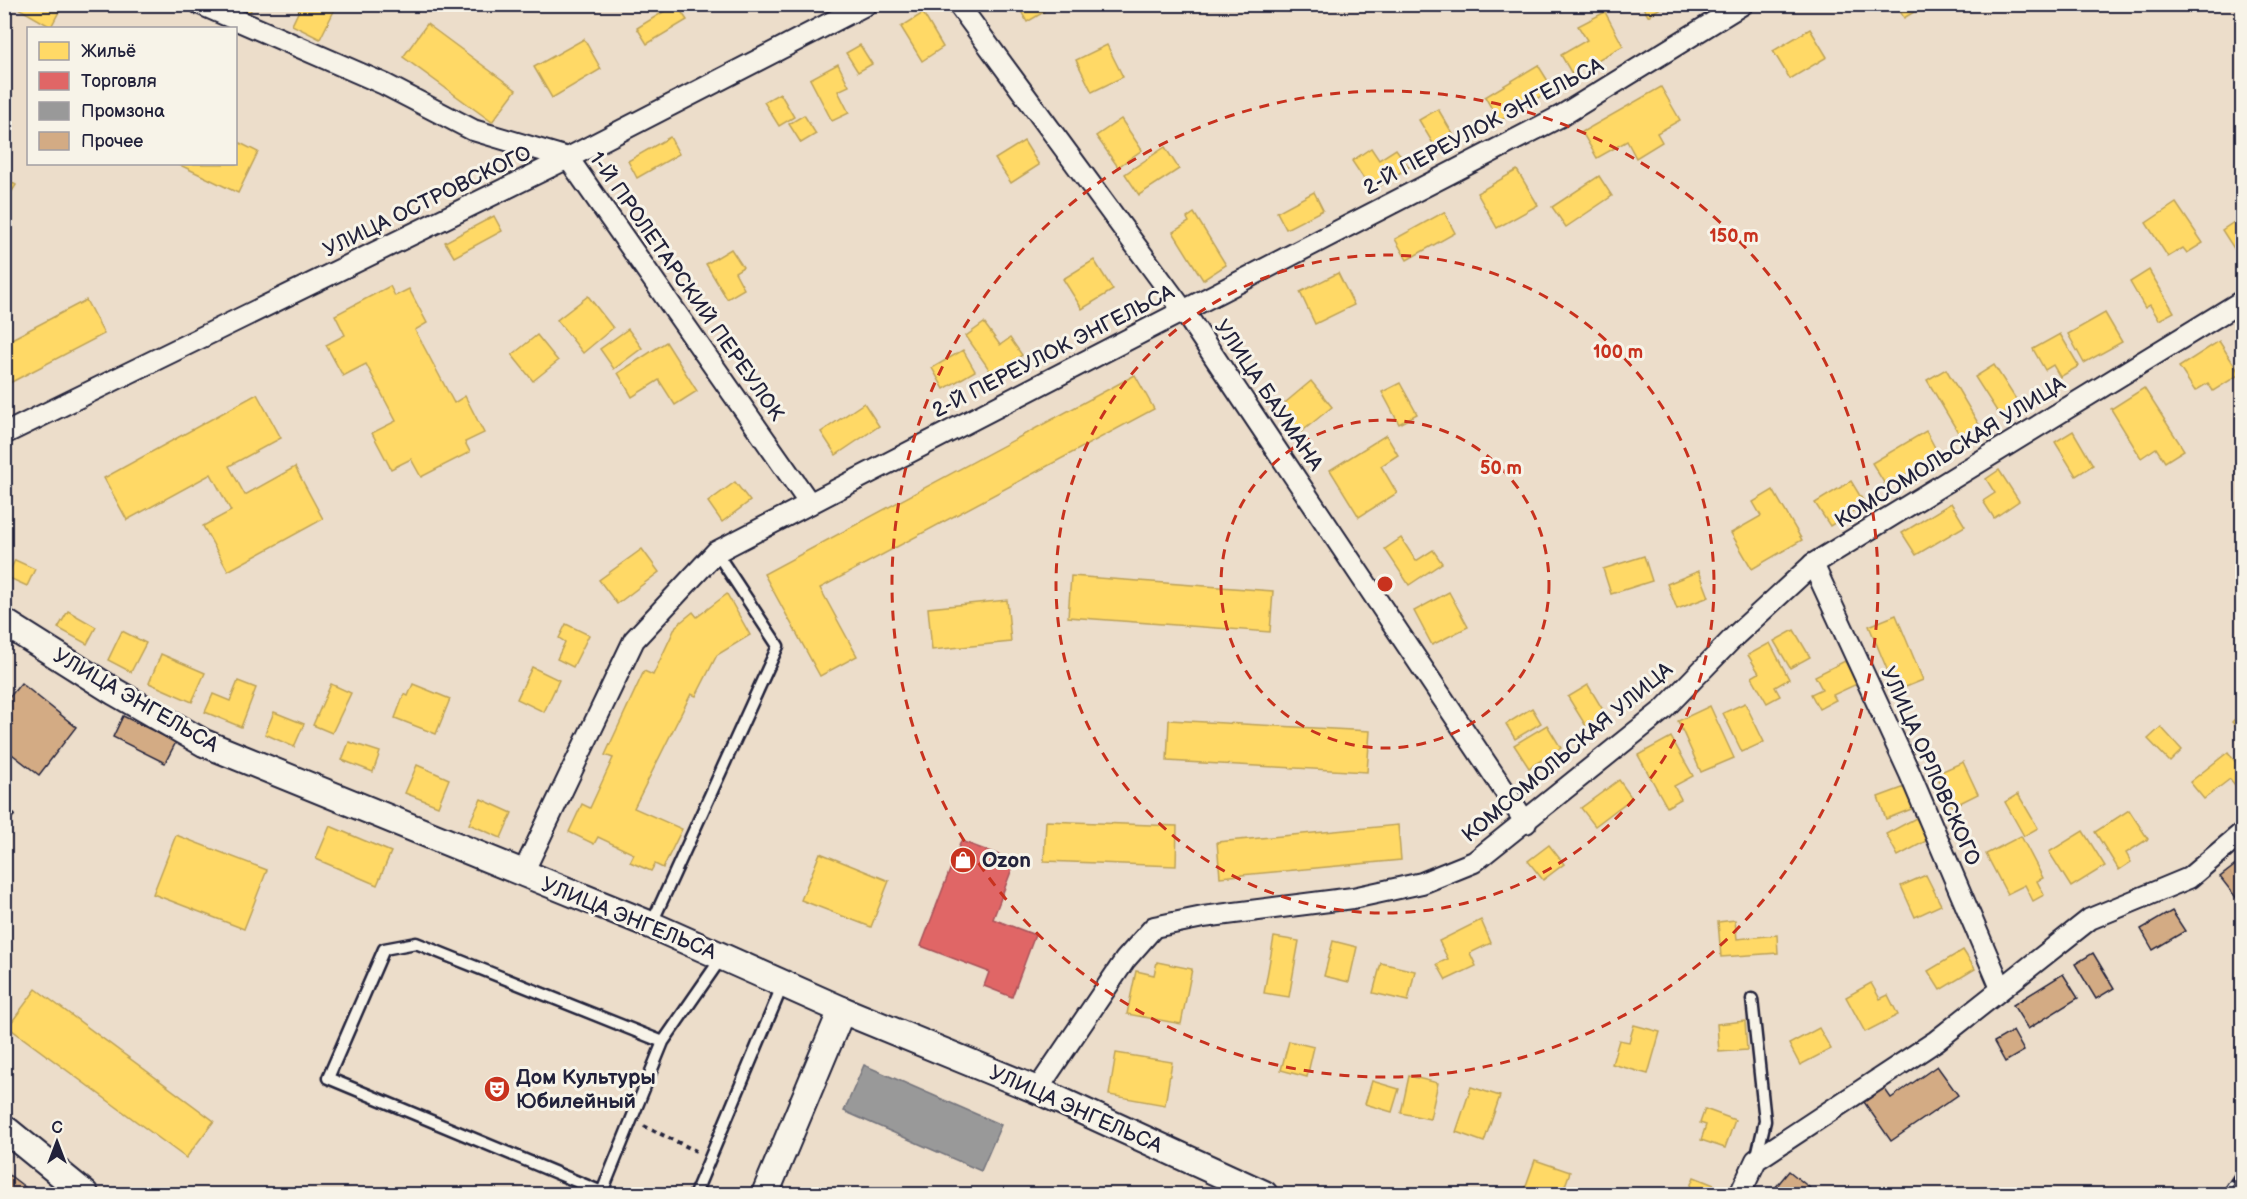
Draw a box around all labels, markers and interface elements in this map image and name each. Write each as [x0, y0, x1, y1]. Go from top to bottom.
legend [27, 27, 237, 165]
text: Жильё [81, 41, 136, 62]
street label: 2-Й ПЕРЕУЛОК ЭНГЕЛЬСА [1359, 52, 1608, 200]
text: Торговля [81, 71, 157, 92]
text: Промзона [81, 101, 165, 122]
text: Прочее [81, 131, 143, 152]
street label: УЛИЦА ОСТРОВСКОГО [319, 140, 535, 263]
street label: 1-Й ПРОЛЕТАРСКИЙ ПЕРЕУЛОК [584, 147, 790, 426]
text: 150 m [1709, 226, 1759, 247]
street label: 2-Й ПЕРЕУЛОК ЭНГЕЛЬСА [928, 279, 1179, 423]
street label: УЛИЦА БАУМАНА [1209, 315, 1328, 476]
text: 100 m [1593, 342, 1643, 363]
street label: КОМСОМОЛЬСКАЯ УЛИЦА [1831, 371, 2070, 534]
text: 50 m [1480, 458, 1522, 479]
centre of rings [1375, 574, 1395, 594]
street label: УЛИЦА ЭНГЕЛЬСА [49, 643, 223, 758]
street label: КОМСОМОЛЬСКАЯ УЛИЦА [1457, 657, 1678, 848]
street label: УЛИЦА ОРЛОВСКОГО [1875, 663, 1986, 870]
shop icon: Ozon [948, 845, 978, 875]
place label: Ozon [982, 848, 1031, 873]
street label: УЛИЦА ЭНГЕЛЬСА [538, 872, 720, 965]
street label: УЛИЦА ЭНГЕЛЬСА [986, 1060, 1166, 1159]
place label: Дом Культуры Юбилейный [516, 1065, 656, 1114]
theatre icon: Дом Культуры Юбилейный [482, 1074, 512, 1104]
north arrow [27, 1112, 87, 1172]
text: С [51, 1119, 63, 1138]

